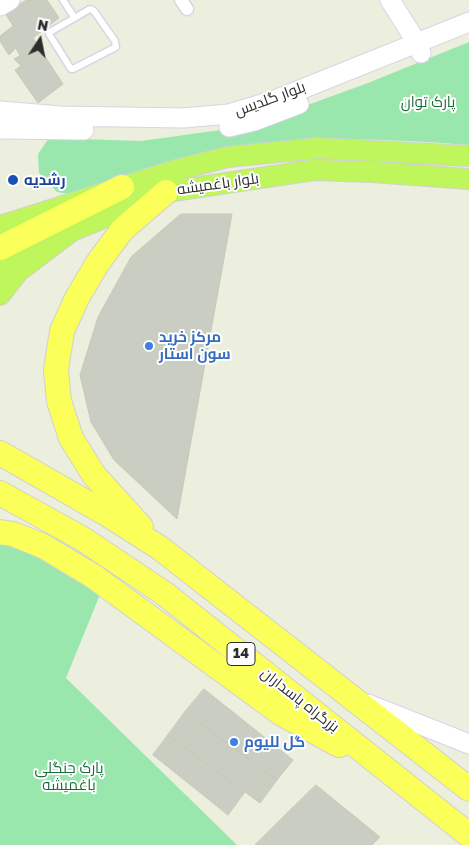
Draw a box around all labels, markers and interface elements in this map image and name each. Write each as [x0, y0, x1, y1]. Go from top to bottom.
north arrow [15, 15, 65, 65]
text: N [36, 15, 50, 34]
street label: بلوار گلدیس [232, 78, 308, 120]
park label: پارک توان [401, 93, 455, 111]
street label: بلوار باغمیشه [176, 169, 260, 199]
place label: رشدیه [24, 171, 66, 189]
marker: رشدیه [6, 173, 20, 187]
place label: مرکز خرید سون استار [159, 328, 231, 363]
marker: مرکز خرید سون استار [143, 340, 155, 352]
road number: 14 [227, 642, 255, 666]
street label: بزرگراه پاسداران [257, 664, 343, 736]
place label: گل للیوم [244, 733, 305, 751]
marker: گل للیوم [228, 736, 240, 748]
park label: پارک جنگلی باغمیشه [34, 759, 104, 794]

